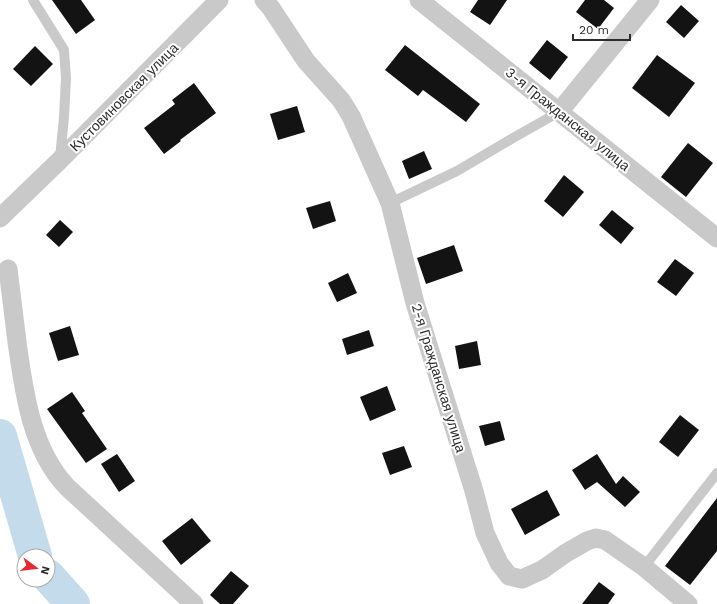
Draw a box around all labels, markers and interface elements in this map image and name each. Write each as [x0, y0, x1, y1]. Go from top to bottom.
scale bar [573, 16, 630, 42]
text: 20 m [579, 23, 609, 37]
street label: Кустовиновская улица [67, 40, 181, 154]
street label: 3-я Гражданская улица [503, 64, 633, 174]
street label: 2-я Гражданская улица [409, 302, 469, 455]
north arrow [16, 548, 56, 588]
text: N [38, 565, 53, 576]

